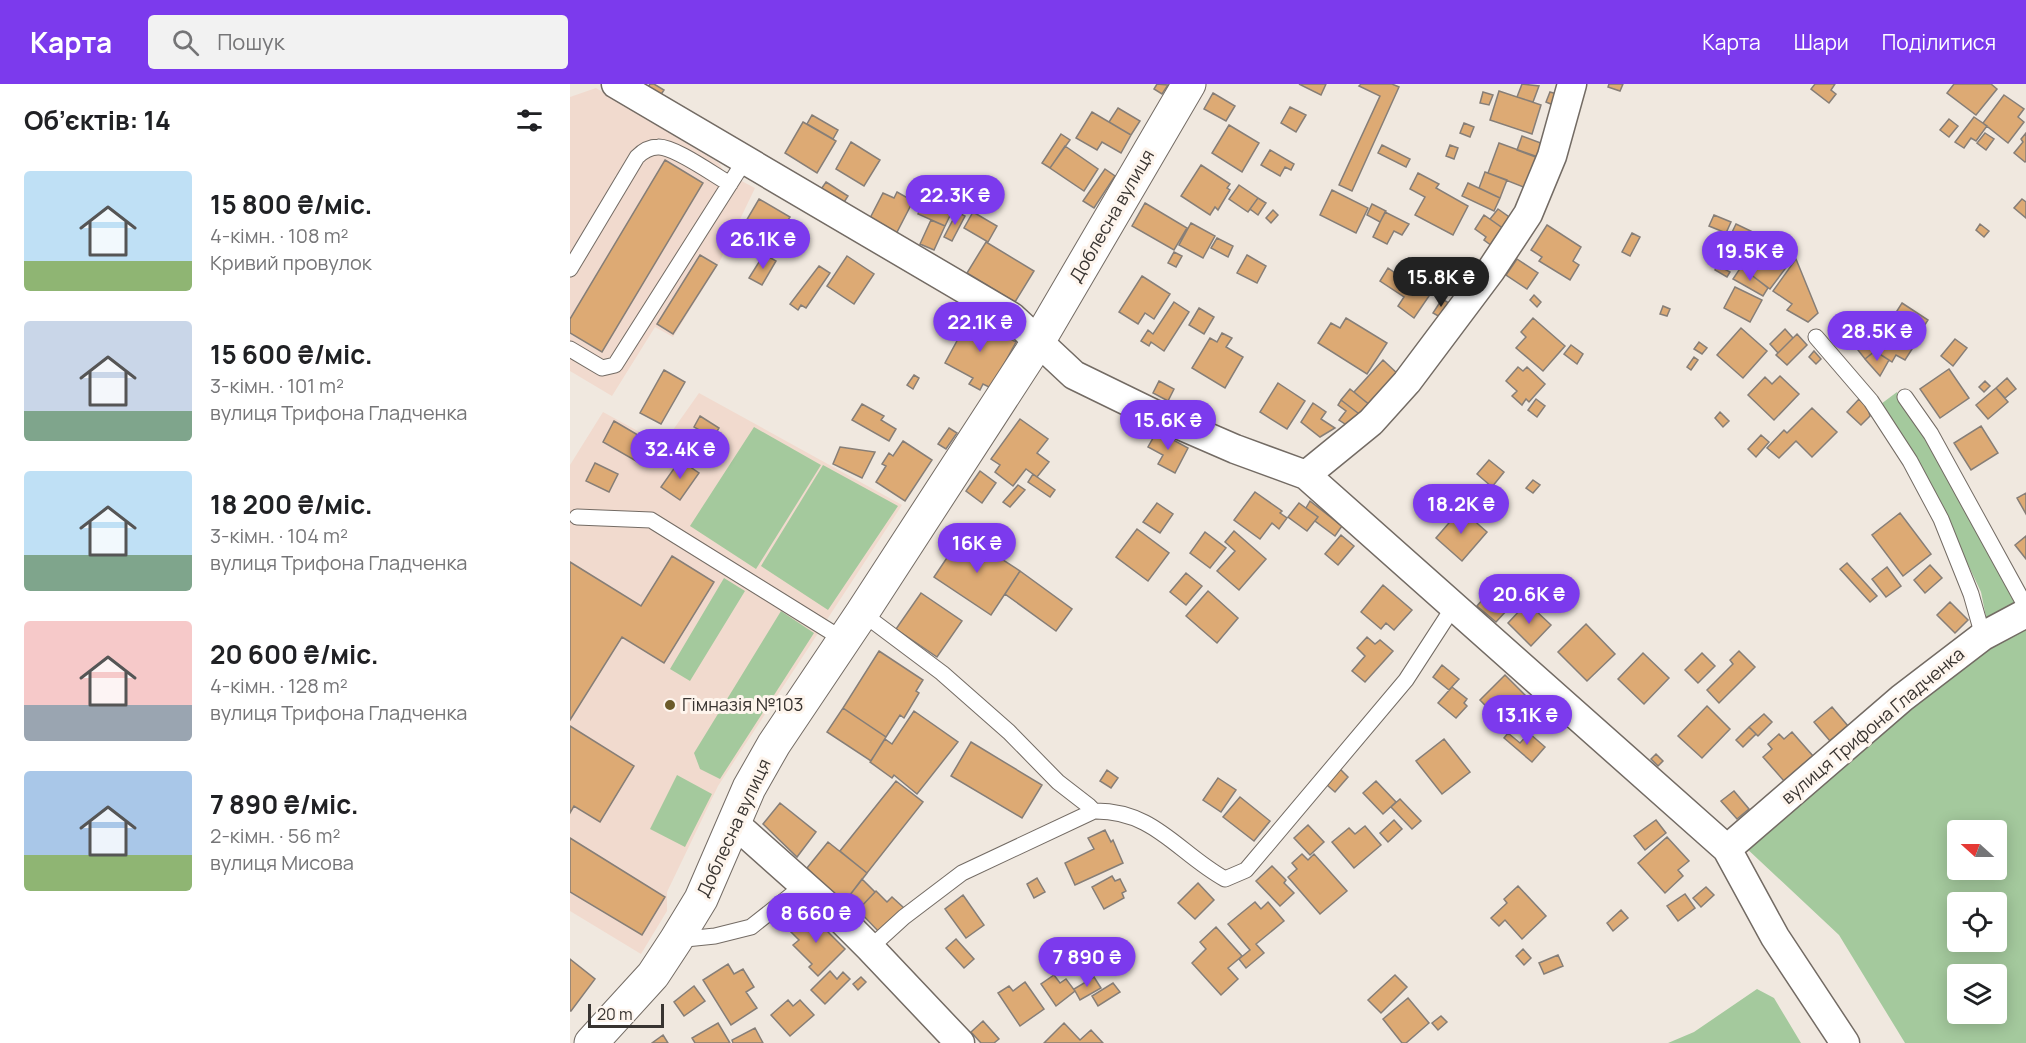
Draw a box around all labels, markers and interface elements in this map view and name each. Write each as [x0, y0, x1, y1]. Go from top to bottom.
search box [148, 15, 568, 69]
text: Карта [30, 23, 112, 61]
icon: search [169, 26, 202, 59]
text: Пошук [217, 27, 285, 57]
text: Карта [1702, 28, 1761, 56]
text: Шари [1794, 28, 1849, 56]
text: Поділитися [1882, 28, 1996, 56]
text: Об’єктів: 14 [24, 102, 171, 138]
icon: filters [513, 104, 546, 137]
street label: Доблесна вулиця [1063, 145, 1159, 286]
pin: 22.3K ₴ [900, 175, 1010, 226]
text: 22.3K ₴ [920, 181, 990, 208]
text: 15 800 ₴/міс. [210, 186, 372, 222]
icon: home [72, 195, 144, 267]
pin: 26.1K ₴ [708, 219, 818, 270]
text: 4-кімн. · 108 m² [210, 222, 349, 249]
text: 26.1K ₴ [730, 225, 796, 252]
pin: 19.5K ₴ [1695, 231, 1805, 282]
text: 19.5K ₴ [1716, 237, 1784, 264]
text: Кривий провулок [210, 249, 372, 276]
pin: 15.8K ₴ [1386, 257, 1496, 308]
text: 15.8K ₴ [1407, 263, 1475, 290]
pin: 22.1K ₴ [925, 302, 1035, 353]
text: 22.1K ₴ [947, 308, 1013, 335]
pin: 28.5K ₴ [1822, 311, 1932, 362]
text: 28.5K ₴ [1841, 317, 1913, 344]
text: 15 600 ₴/міс. [210, 336, 373, 372]
icon: home [72, 345, 144, 417]
text: 3-кімн. · 101 m² [210, 372, 344, 399]
text: вулиця Трифона Гладченка [210, 399, 467, 426]
pin: 15.6K ₴ [1113, 400, 1223, 451]
text: 15.6K ₴ [1134, 406, 1202, 433]
pin: 32.4K ₴ [625, 429, 735, 480]
text: 32.4K ₴ [645, 435, 715, 462]
pin: 18.2K ₴ [1406, 484, 1516, 535]
text: 18 200 ₴/міс. [210, 486, 373, 522]
text: 18.2K ₴ [1427, 490, 1495, 517]
icon: home [72, 495, 144, 567]
text: 3-кімн. · 104 m² [210, 522, 348, 549]
pin: 16K ₴ [935, 523, 1019, 574]
text: 16K ₴ [952, 529, 1002, 556]
text: вулиця Трифона Гладченка [210, 549, 467, 576]
pin: 20.6K ₴ [1474, 574, 1584, 625]
text: 20.6K ₴ [1493, 580, 1565, 607]
text: 20 600 ₴/міс. [210, 636, 379, 672]
street label: вулиця Трифона Гладченка [1776, 642, 1969, 809]
icon: home [72, 645, 144, 717]
text: 4-кімн. · 128 m² [210, 672, 348, 699]
place label: Гімназія №103 [682, 692, 804, 716]
pin: 13.1K ₴ [1472, 695, 1582, 746]
marker: Гімназія №103 [663, 698, 677, 712]
text: вулиця Трифона Гладченка [210, 699, 467, 726]
text: 13.1K ₴ [1496, 701, 1558, 728]
street label: Доблесна вулиця [691, 755, 776, 901]
text: 7 890 ₴/міс. [210, 786, 359, 822]
icon: home [72, 795, 144, 867]
north arrow [1947, 820, 2007, 880]
map controls [1947, 820, 2007, 1024]
text: 2-кімн. · 56 m² [210, 822, 341, 849]
text: вулиця Мисова [210, 849, 354, 876]
button: locate [1947, 892, 2007, 952]
pin: 8 660 ₴ [761, 893, 871, 944]
text: 8 660 ₴ [781, 899, 851, 926]
pin: 7 890 ₴ [1032, 937, 1142, 988]
text: 7 890 ₴ [1052, 943, 1122, 970]
button: layers [1947, 964, 2007, 1024]
scale bar [588, 1001, 664, 1028]
text: 20 m [597, 1003, 633, 1025]

